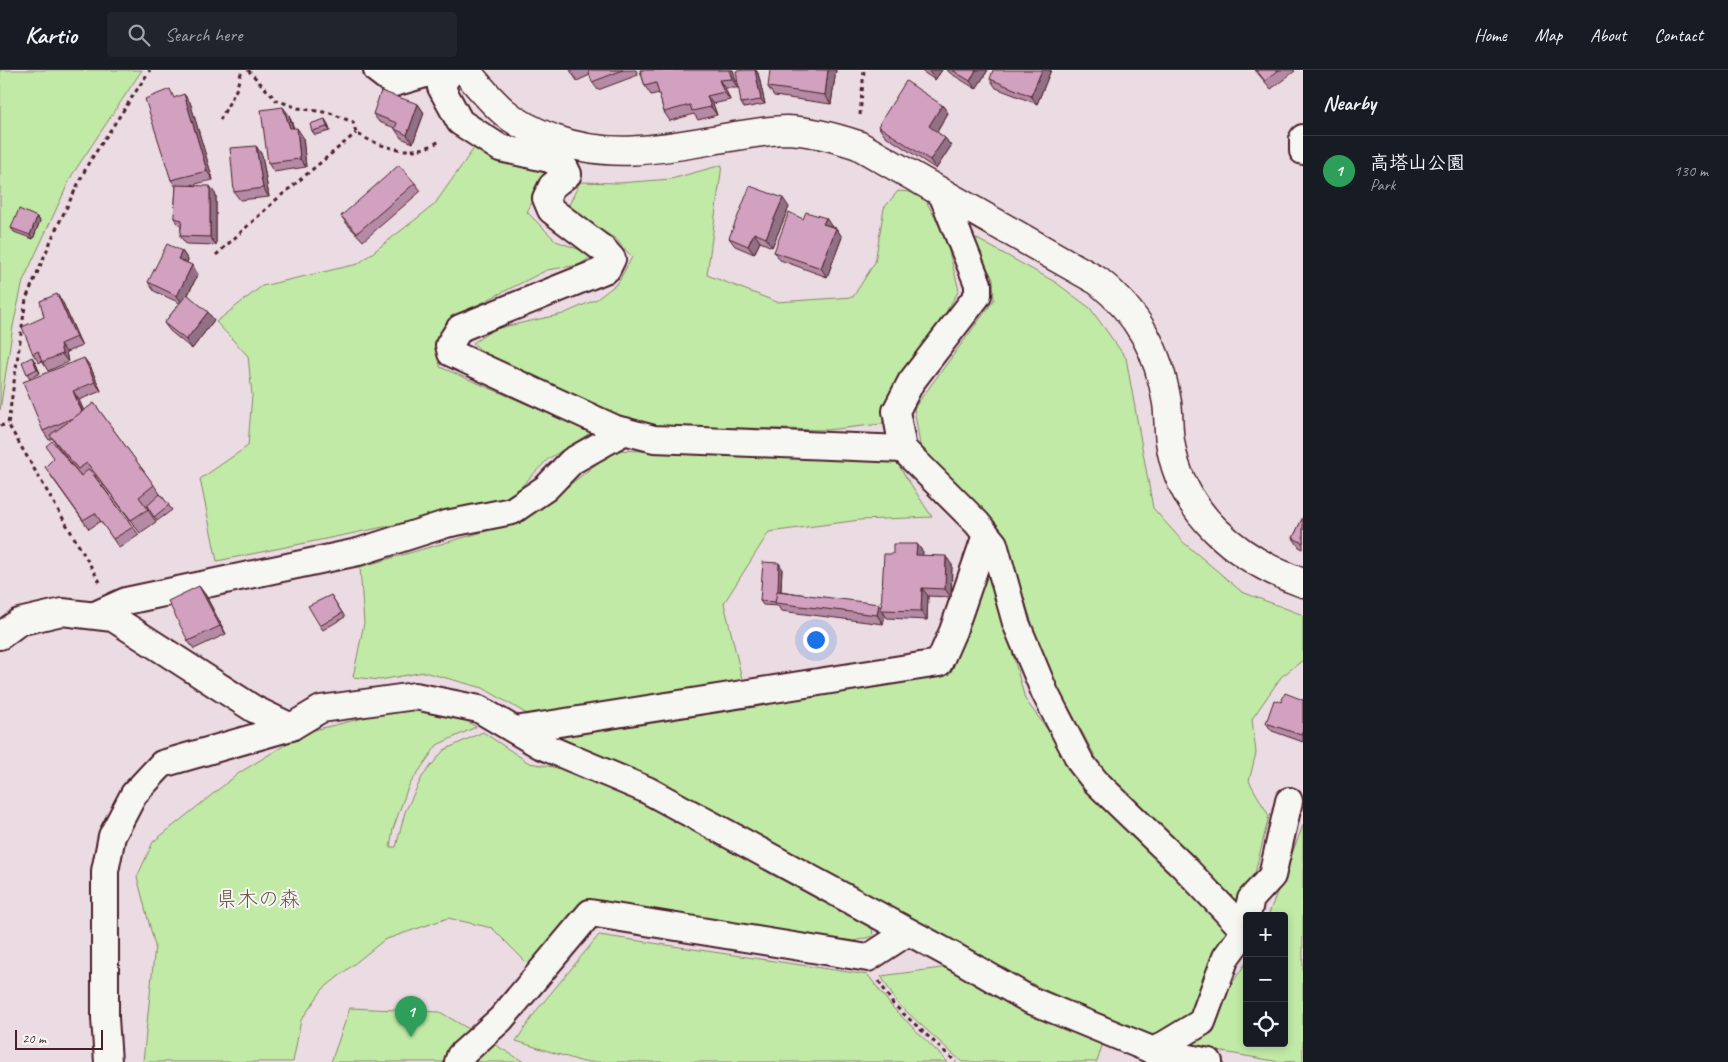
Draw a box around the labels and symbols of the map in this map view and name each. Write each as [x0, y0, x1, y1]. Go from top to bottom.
your location [803, 627, 829, 653]
park label: 県木の森 [216, 886, 300, 912]
pin: 1 [395, 996, 427, 1037]
scale bar [15, 1027, 102, 1050]

